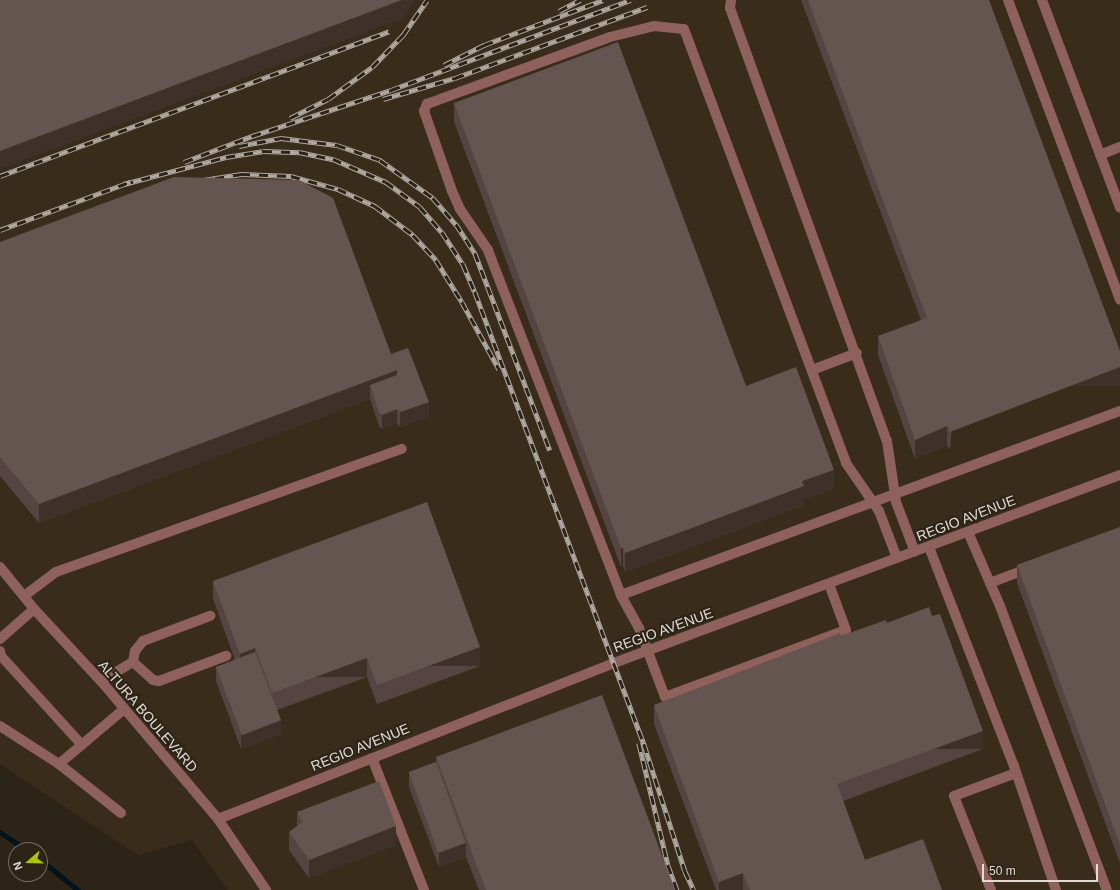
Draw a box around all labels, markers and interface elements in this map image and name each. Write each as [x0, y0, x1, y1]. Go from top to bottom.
street label: REGIO AVENUE [914, 491, 1018, 545]
street label: REGIO AVENUE [611, 604, 715, 656]
street label: ALTURA BOULEVARD [95, 656, 201, 776]
street label: REGIO AVENUE [308, 719, 412, 775]
north arrow [8, 842, 48, 882]
scale bar [984, 856, 1100, 882]
text: N [11, 860, 25, 872]
text: 50 m [989, 864, 1016, 878]

